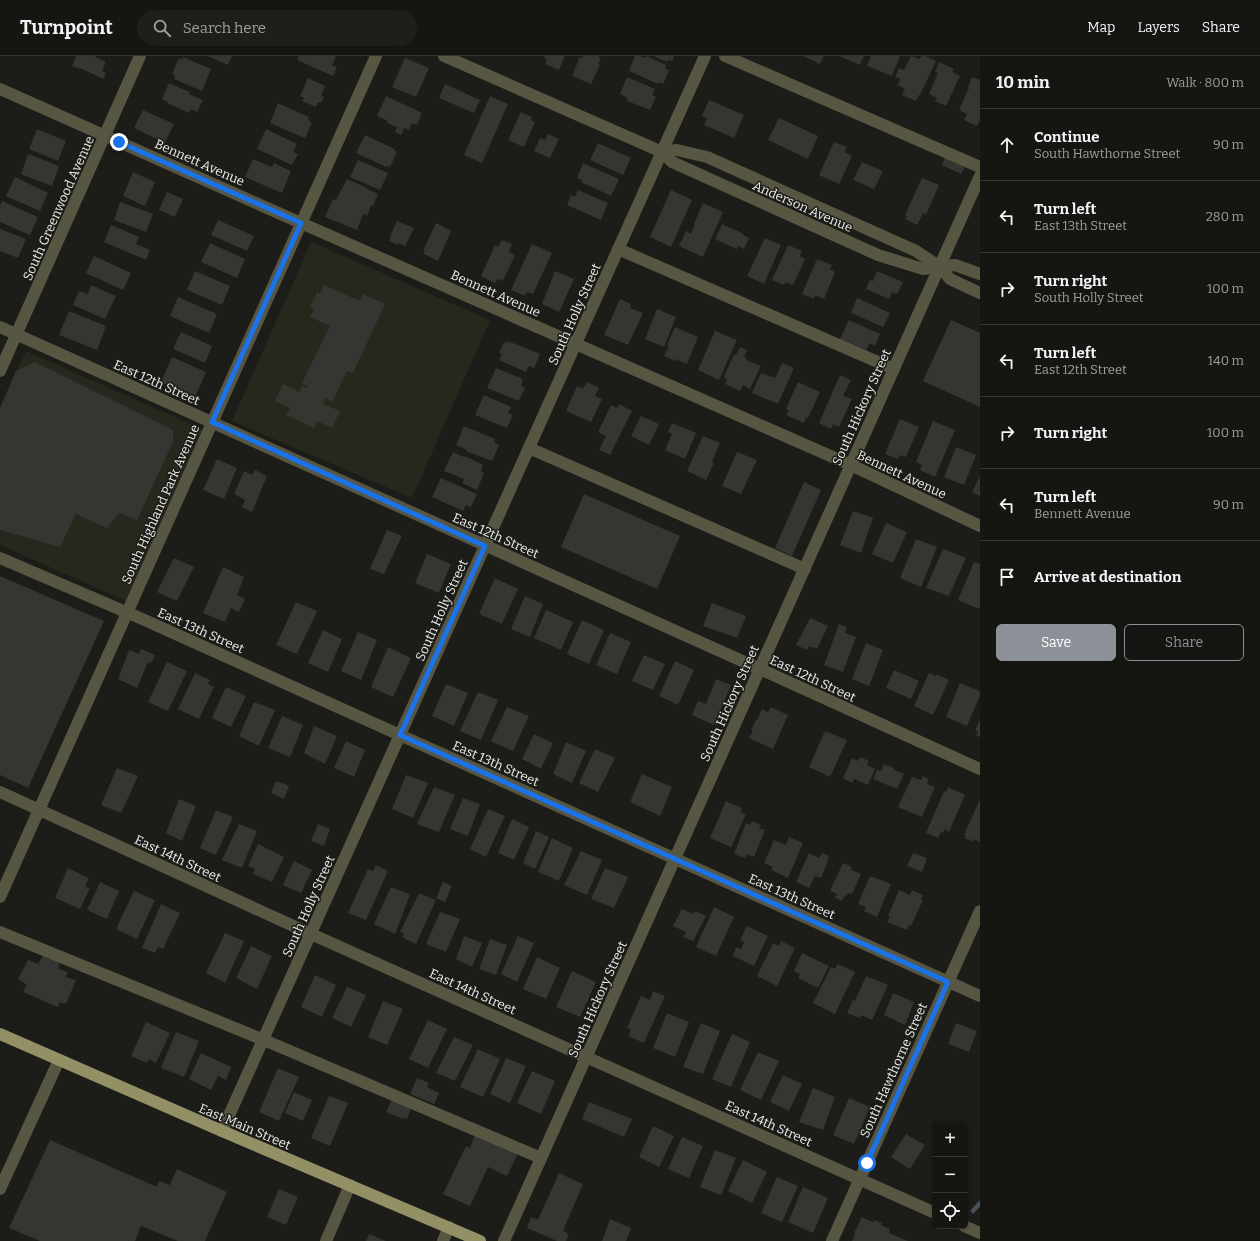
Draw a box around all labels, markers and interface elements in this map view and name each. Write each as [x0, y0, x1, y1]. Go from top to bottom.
search box [137, 10, 417, 46]
text: Turnpoint [20, 16, 113, 39]
icon: search [151, 17, 173, 39]
text: Search here [183, 19, 266, 37]
text: Map [1087, 19, 1115, 36]
text: Layers [1137, 19, 1180, 36]
text: Share [1202, 19, 1240, 36]
text: 10 min [996, 72, 1050, 93]
text: Walk · 800 m [1166, 75, 1244, 90]
text: Continue [1034, 128, 1100, 146]
route end [110, 133, 128, 151]
street label: South Greenwood Avenue [20, 134, 97, 283]
icon: ahead [996, 134, 1018, 156]
street label: Bennett Avenue [153, 136, 247, 189]
text: 90 m [1213, 137, 1244, 152]
text: South Hawthorne Street [1034, 146, 1180, 161]
street label: Anderson Avenue [751, 178, 855, 235]
text: Turn left [1034, 200, 1096, 218]
icon: left [996, 206, 1018, 228]
text: 280 m [1206, 209, 1244, 224]
text: East 13th Street [1034, 218, 1127, 233]
street label: South Holly Street [545, 261, 604, 367]
street label: Bennett Avenue [449, 267, 543, 320]
text: Turn right [1034, 272, 1107, 290]
icon: right [996, 278, 1018, 300]
text: 100 m [1207, 281, 1244, 296]
text: South Holly Street [1034, 290, 1144, 305]
text: Turn left [1034, 344, 1096, 362]
street label: South Hickory Street [829, 347, 894, 468]
icon: left [996, 350, 1018, 372]
text: 140 m [1208, 353, 1244, 368]
street label: East 12th Street [111, 357, 202, 408]
text: East 12th Street [1034, 362, 1127, 377]
street label: South Highland Park Avenue [118, 422, 202, 586]
icon: right [996, 422, 1018, 444]
text: Turn right [1034, 424, 1107, 442]
text: 100 m [1207, 425, 1244, 440]
street label: Bennett Avenue [855, 447, 949, 502]
text: Turn left [1034, 488, 1096, 506]
icon: left [996, 494, 1018, 516]
text: 90 m [1213, 497, 1244, 512]
text: Bennett Avenue [1034, 506, 1131, 521]
street label: East 12th Street [450, 510, 541, 561]
street label: South Holly Street [412, 557, 471, 663]
icon: arrive [996, 566, 1018, 588]
text: Arrive at destination [1034, 568, 1181, 586]
street label: East 13th Street [155, 605, 247, 656]
button: Save [996, 624, 1116, 661]
button: Share [1124, 624, 1244, 661]
street label: South Hickory Street [697, 643, 762, 764]
street label: East 12th Street [768, 652, 858, 705]
street label: East 13th Street [450, 738, 542, 789]
street label: East 14th Street [132, 832, 223, 885]
street label: South Holly Street [279, 853, 338, 959]
street label: East 13th Street [746, 871, 838, 922]
street label: South Hickory Street [565, 939, 630, 1060]
street label: East 14th Street [427, 966, 519, 1017]
street label: South Hawthorne Street [857, 1000, 930, 1140]
street label: East 14th Street [723, 1098, 815, 1149]
street label: East Main Street [197, 1100, 293, 1153]
map controls [932, 1121, 968, 1229]
button: + [932, 1121, 968, 1157]
route start [858, 1154, 876, 1172]
button: − [932, 1157, 968, 1193]
button: locate [932, 1193, 968, 1229]

